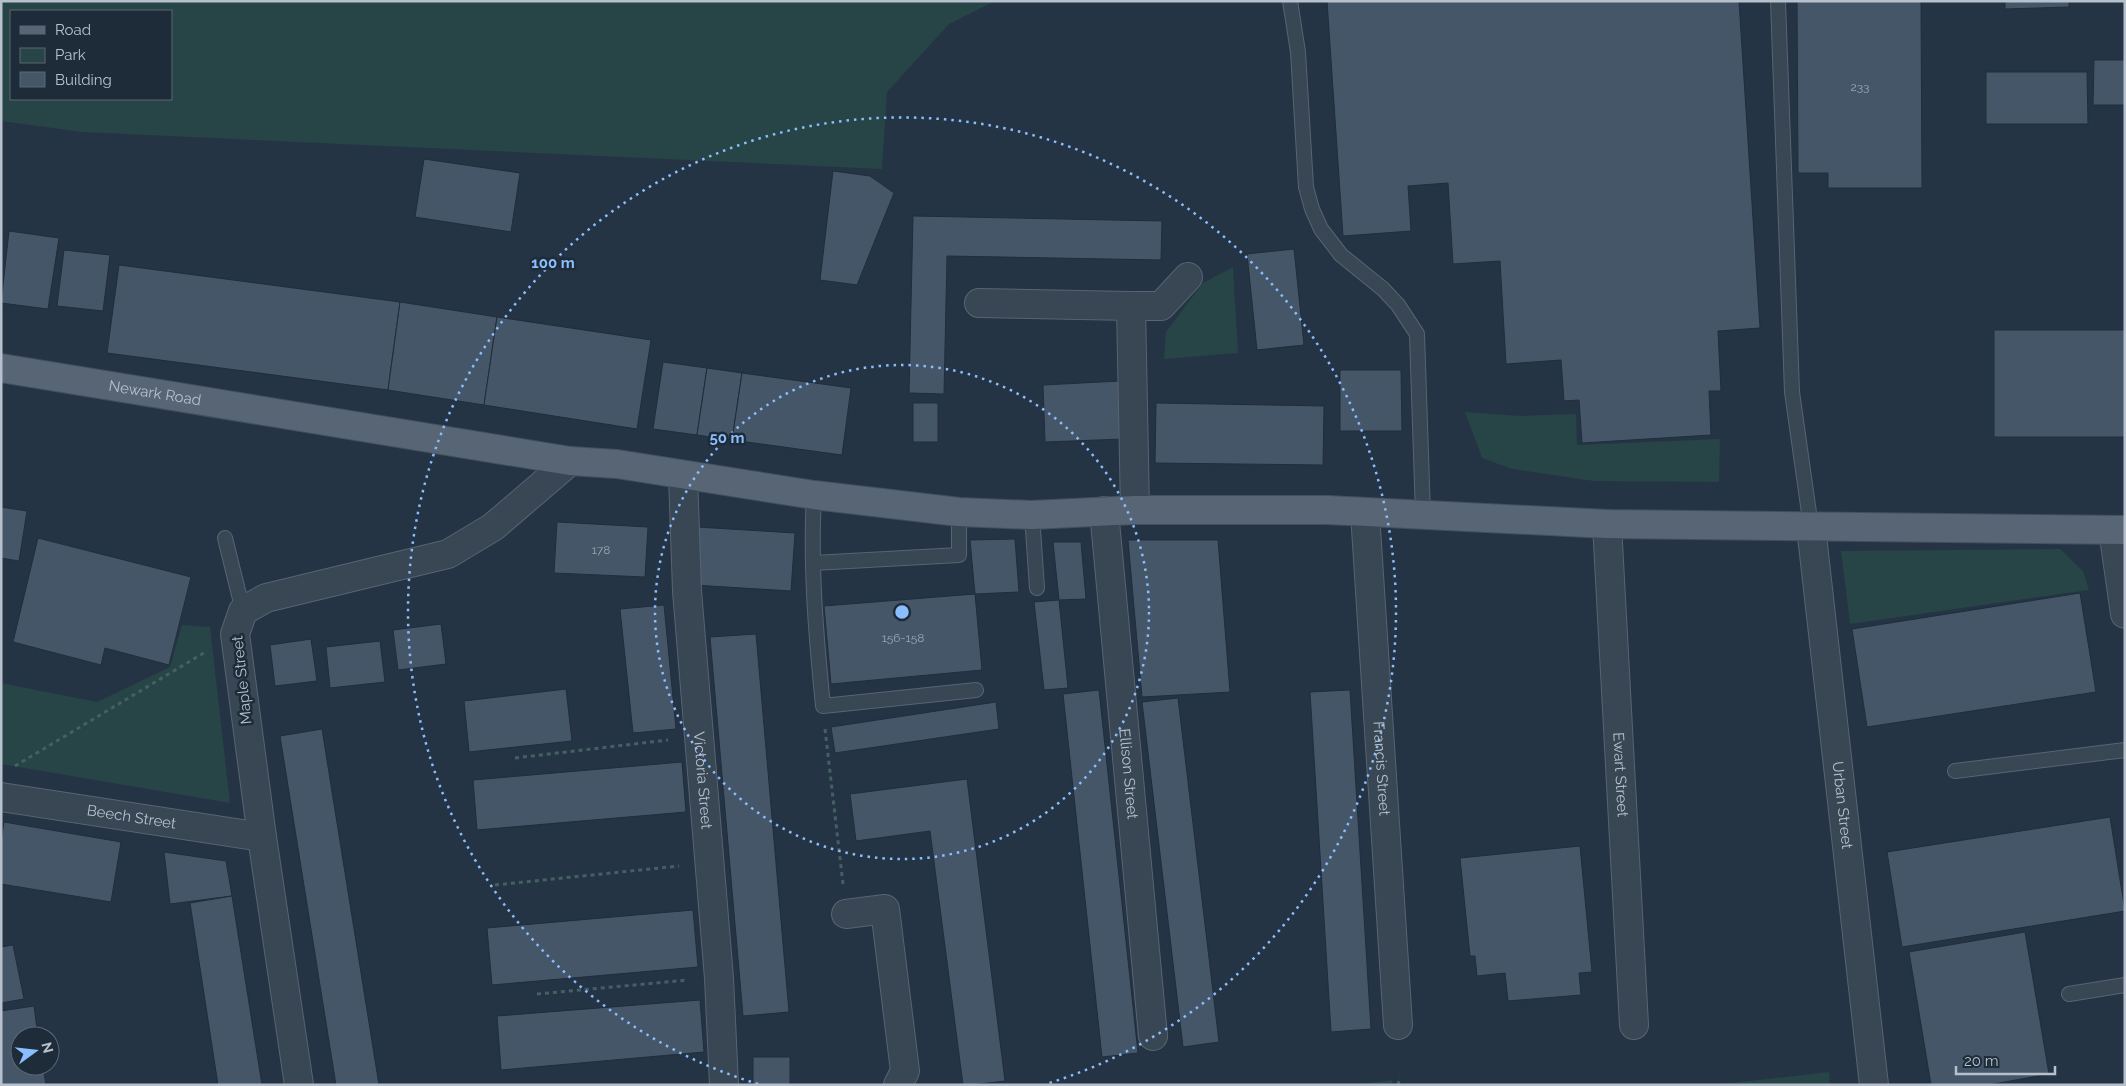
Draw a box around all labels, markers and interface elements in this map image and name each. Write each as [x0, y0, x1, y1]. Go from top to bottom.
legend [10, 10, 172, 100]
text: Road [55, 21, 91, 39]
text: Park [55, 46, 86, 64]
text: Building [55, 71, 112, 89]
house number: 233 [1850, 80, 1870, 94]
text: 100 m [531, 254, 575, 272]
street label: Newark Road [107, 377, 202, 410]
text: 50 m [709, 429, 745, 447]
house number: 178 [592, 543, 610, 557]
centre of rings [893, 603, 911, 621]
house number: 156-158 [882, 631, 924, 645]
street label: Maple Street [228, 635, 256, 725]
street label: Francis Street [1369, 721, 1393, 816]
street label: Ellison Street [1115, 728, 1142, 820]
street label: Victoria Street [690, 731, 716, 830]
street label: Ewart Street [1609, 732, 1632, 817]
street label: Urban Street [1829, 760, 1856, 850]
street label: Beech Street [86, 801, 177, 833]
north arrow [10, 1026, 60, 1076]
text: N [38, 1040, 57, 1055]
scale bar [1956, 1044, 2055, 1076]
text: 20 m [1964, 1052, 1999, 1070]

